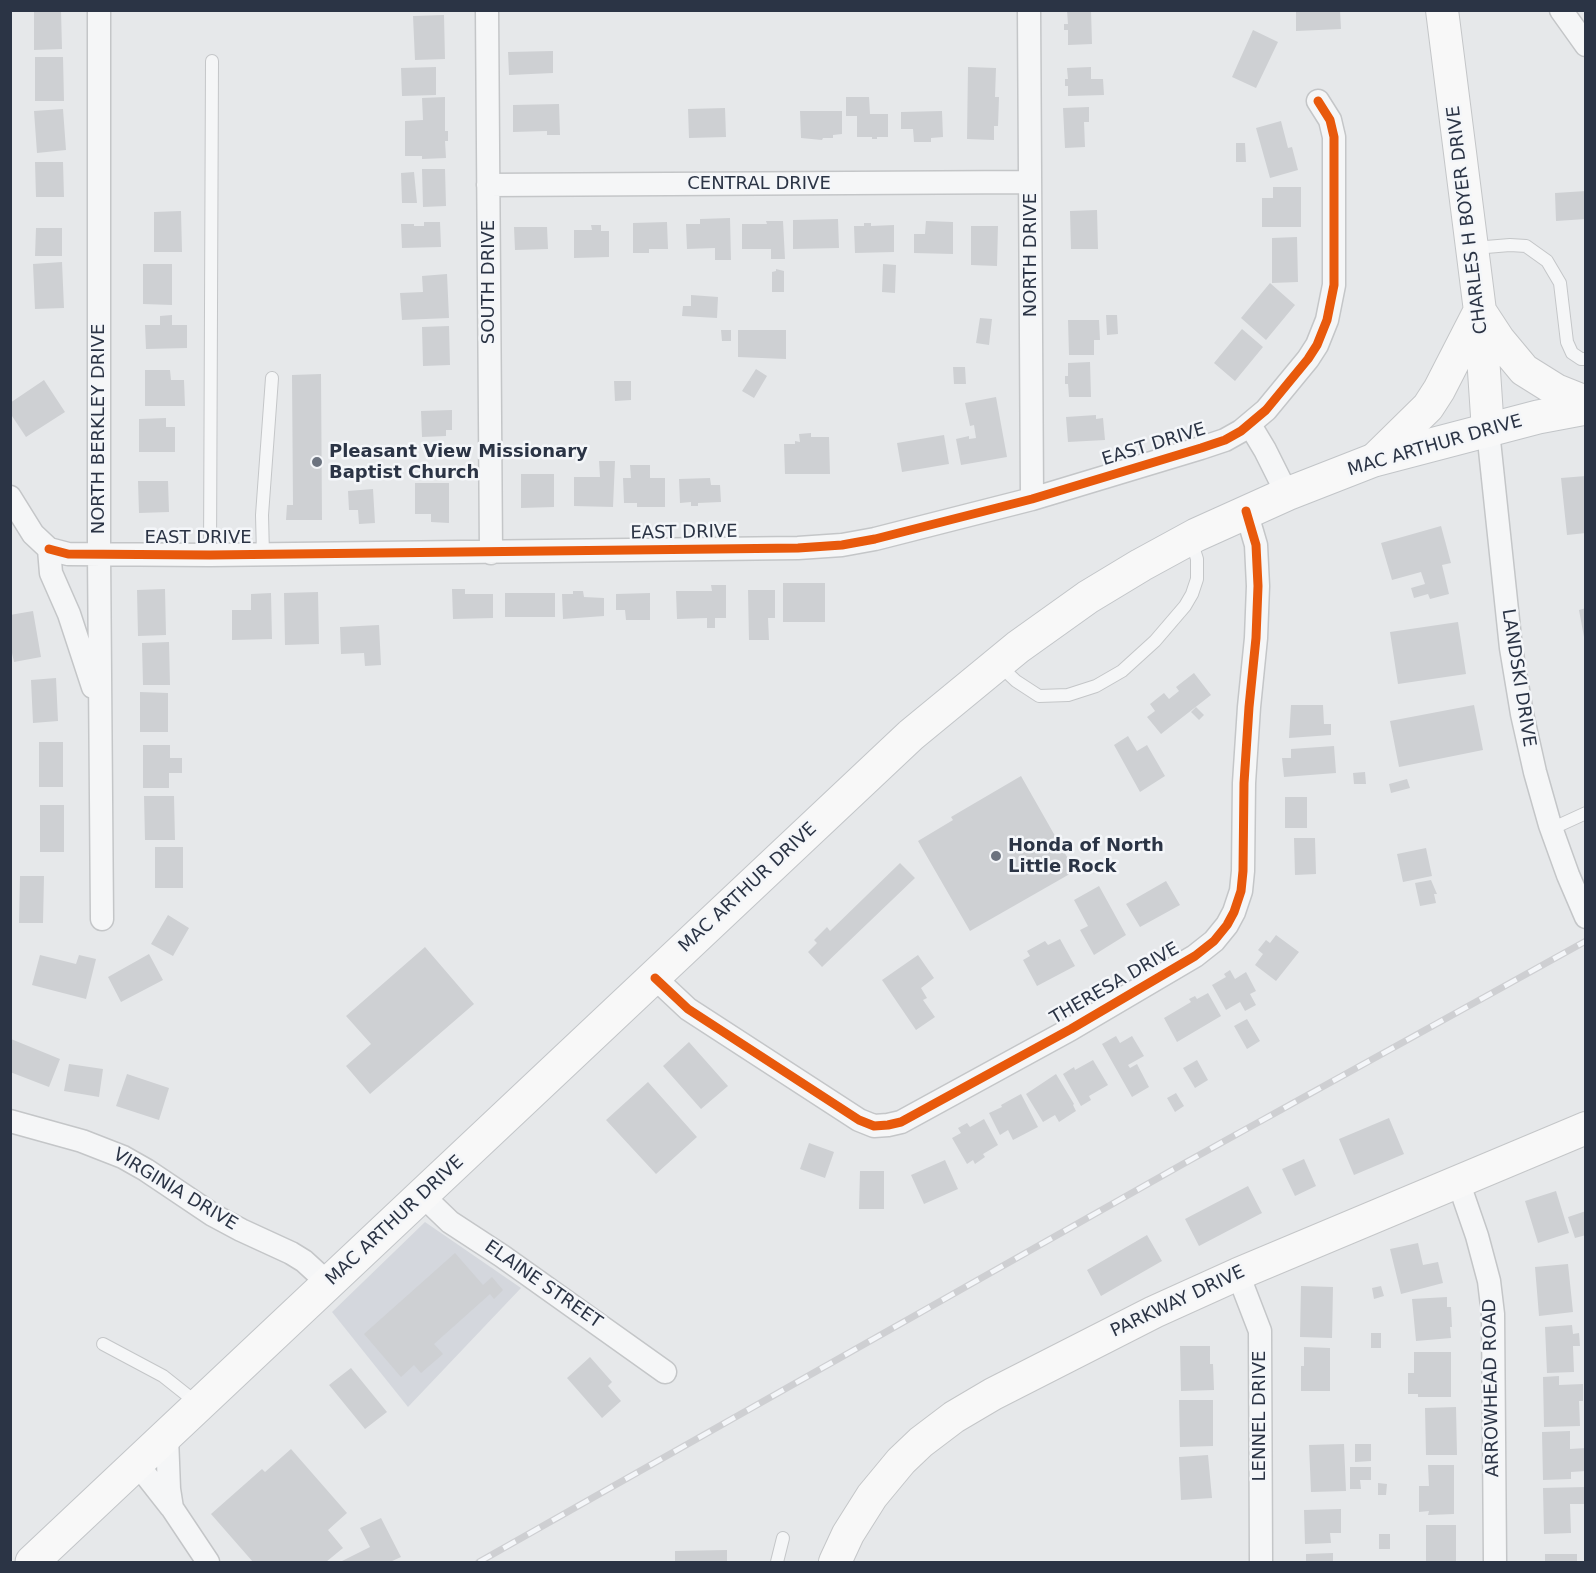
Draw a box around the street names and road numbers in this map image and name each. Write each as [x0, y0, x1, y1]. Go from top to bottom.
street label: CHARLES H BOYER DRIVE [1443, 105, 1493, 335]
street label: CENTRAL DRIVE [687, 173, 831, 195]
street label: NORTH DRIVE [1020, 193, 1042, 317]
street label: SOUTH DRIVE [478, 220, 500, 344]
street label: NORTH BERKLEY DRIVE [88, 324, 110, 534]
street label: MAC ARTHUR DRIVE [1345, 411, 1525, 481]
street label: EAST DRIVE [1100, 419, 1208, 471]
street label: EAST DRIVE [630, 521, 738, 545]
street label: EAST DRIVE [144, 527, 252, 549]
street label: LANDSKI DRIVE [1496, 607, 1540, 749]
street label: MAC ARTHUR DRIVE [675, 819, 821, 957]
street label: THERESA DRIVE [1047, 938, 1183, 1030]
street label: VIRGINIA DRIVE [109, 1144, 241, 1236]
street label: MAC ARTHUR DRIVE [322, 1152, 468, 1290]
street label: ELAINE STREET [480, 1236, 606, 1334]
street label: PARKWAY DRIVE [1108, 1261, 1248, 1343]
street label: ARROWHEAD ROAD [1480, 1299, 1504, 1477]
street label: LENNEL DRIVE [1249, 1351, 1271, 1481]

